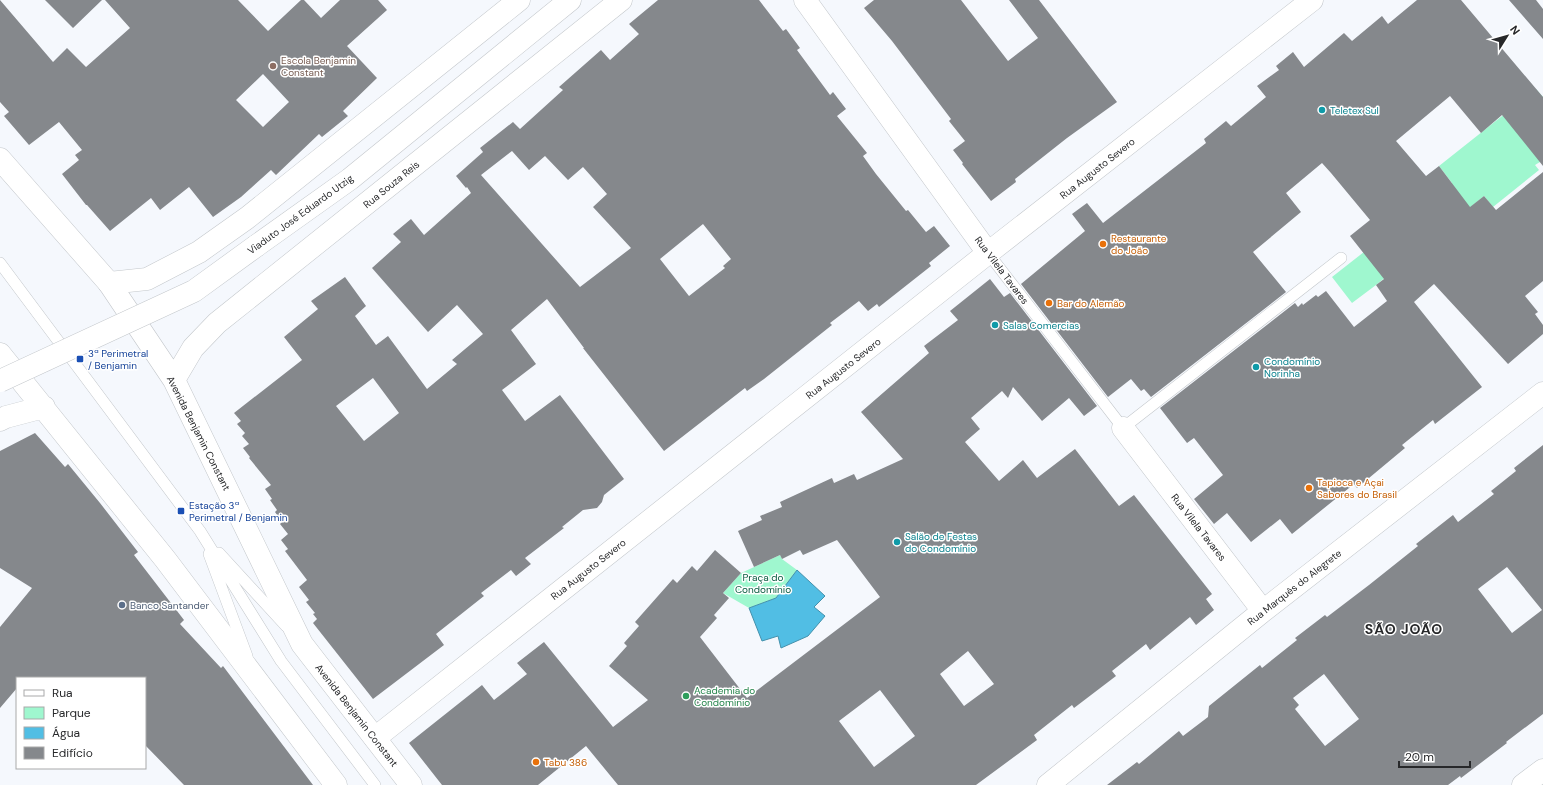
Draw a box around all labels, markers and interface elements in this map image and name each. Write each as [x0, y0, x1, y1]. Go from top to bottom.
north arrow [1487, 16, 1527, 56]
text: N [1507, 23, 1523, 37]
place label: Escola Benjamin Constant [281, 54, 356, 79]
marker: Escola Benjamin Constant [268, 61, 278, 71]
place label: Teletex Sul [1330, 104, 1379, 117]
marker: Teletex Sul [1317, 105, 1327, 115]
street label: Rua Augusto Severo [1057, 135, 1138, 202]
street label: Rua Souza Reis [361, 158, 422, 211]
street label: Viaduto José Eduardo Utzig [245, 171, 356, 257]
place label: Restaurante do João [1111, 232, 1167, 257]
street label: Rua Vilela Tavares [972, 234, 1031, 307]
marker: Restaurante do João [1098, 239, 1108, 249]
place label: Bar do Alemão [1057, 297, 1125, 310]
marker: Bar do Alemão [1044, 298, 1054, 308]
place label: Salas Comercias [1003, 319, 1079, 332]
marker: Salas Comercias [990, 320, 1000, 330]
street label: Rua Augusto Severo [803, 335, 884, 402]
place label: 3ª Perimetral / Benjamin [88, 347, 148, 372]
marker: 3ª Perimetral / Benjamin [75, 354, 85, 364]
place label: Condomínio Norinha [1264, 355, 1320, 380]
marker: Condomínio Norinha [1251, 362, 1261, 372]
street label: Avenida Benjamin Constant [164, 374, 233, 493]
place label: Tapioca e Açai Sabores do Brasil [1317, 476, 1397, 501]
marker: Tapioca e Açai Sabores do Brasil [1304, 483, 1314, 493]
street label: Rua Vilela Tavares [1168, 491, 1229, 564]
place label: Estação 3ª Perimetral / Benjamin [189, 499, 288, 524]
marker: Estação 3ª Perimetral / Benjamin [176, 506, 186, 516]
place label: Salão de Festas do Condomínio [905, 530, 977, 555]
street label: Rua Augusto Severo [548, 536, 629, 603]
marker: Salão de Festas do Condomínio [892, 537, 902, 547]
street label: Rua Marquês do Alegrete [1245, 546, 1344, 628]
park label: Praça do Condomínio [735, 571, 791, 596]
place label: Banco Santander [130, 599, 210, 612]
marker: Banco Santander [117, 600, 127, 610]
district label: SÃO JOÃO [1365, 620, 1443, 638]
street label: Avenida Benjamin Constant [312, 661, 401, 769]
legend [16, 677, 146, 769]
place label: Academia do Condomínio [694, 684, 755, 709]
text: Rua [52, 685, 73, 701]
marker: Academia do Condomínio [681, 691, 691, 701]
text: Parque [52, 705, 91, 721]
text: Água [52, 725, 80, 741]
scale bar [1399, 743, 1470, 769]
text: Edifício [52, 745, 93, 761]
text: 20 m [1405, 749, 1434, 765]
place label: Tabu 386 [544, 756, 587, 769]
marker: Tabu 386 [531, 757, 541, 767]

